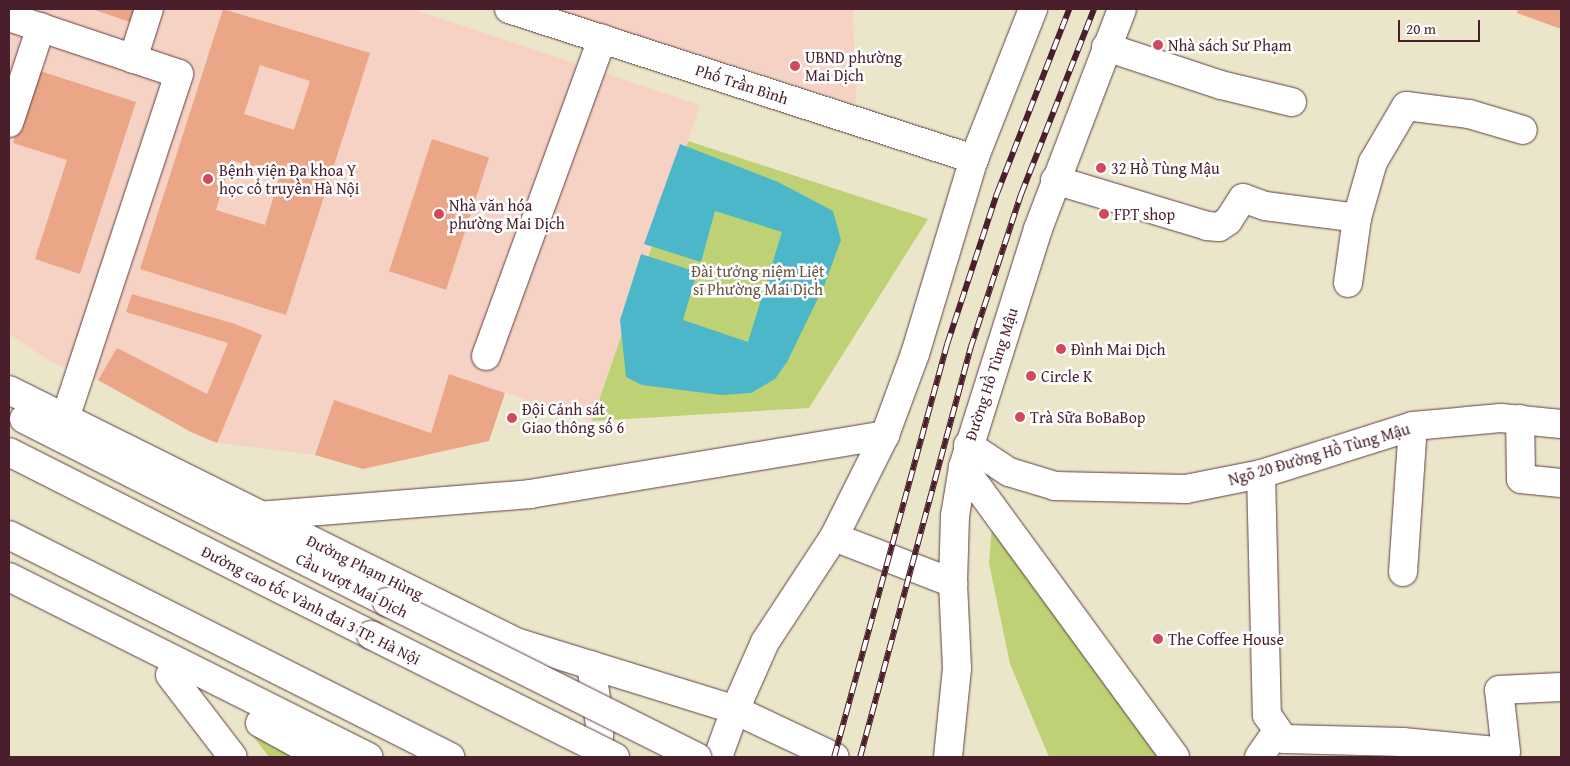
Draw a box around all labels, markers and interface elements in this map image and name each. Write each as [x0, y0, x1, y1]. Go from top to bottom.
scale bar [1400, 10, 1482, 42]
text: 20 m [1406, 18, 1436, 39]
place label: Nhà sách Sư Phạm [1168, 35, 1292, 55]
marker: Nhà sách Sư Phạm [1152, 39, 1164, 51]
place label: UBND phường Mai Dịch [805, 47, 902, 85]
street label: Phố Trần Bình [693, 60, 791, 108]
marker: UBND phường Mai Dịch [789, 60, 801, 72]
place label: 32 Hồ Tùng Mậu [1111, 158, 1220, 178]
place label: Bệnh viện Đa khoa Y học cổ truyền Hà Nội [219, 160, 359, 198]
marker: 32 Hồ Tùng Mậu [1095, 162, 1107, 174]
marker: Bệnh viện Đa khoa Y học cổ truyền Hà Nội [201, 172, 215, 186]
place label: Nhà văn hóa phường Mai Dịch [449, 195, 565, 233]
place label: FPT shop [1114, 204, 1175, 224]
marker: Nhà văn hóa phường Mai Dịch [433, 208, 445, 220]
marker: FPT shop [1098, 208, 1110, 220]
park label: Đài tưởng niệm Liệt sĩ Phường Mai Dịch [691, 261, 825, 299]
street label: Đường Hồ Tùng Mậu [960, 305, 1022, 443]
place label: Đình Mai Dịch [1071, 339, 1165, 359]
marker: Đình Mai Dịch [1055, 343, 1067, 355]
place label: Circle K [1041, 366, 1092, 386]
marker: Circle K [1025, 370, 1037, 382]
place label: Đội Cảnh sát Giao thông số 6 [522, 399, 624, 437]
place label: Trà Sữa BoBaBop [1030, 407, 1145, 427]
marker: Trà Sữa BoBaBop [1014, 411, 1026, 423]
marker: Đội Cảnh sát Giao thông số 6 [506, 412, 518, 424]
street label: Ngõ 20 Đường Hồ Tùng Mậu [1226, 419, 1412, 489]
street label: Đường Phạm Hùng [304, 530, 426, 604]
street label: Đường cao tốc Vành đai 3 TP. Hà Nội [198, 541, 424, 669]
street label: Cầu vượt Mai Dịch [293, 548, 411, 622]
place label: The Coffee House [1168, 629, 1284, 649]
marker: The Coffee House [1152, 633, 1164, 645]

